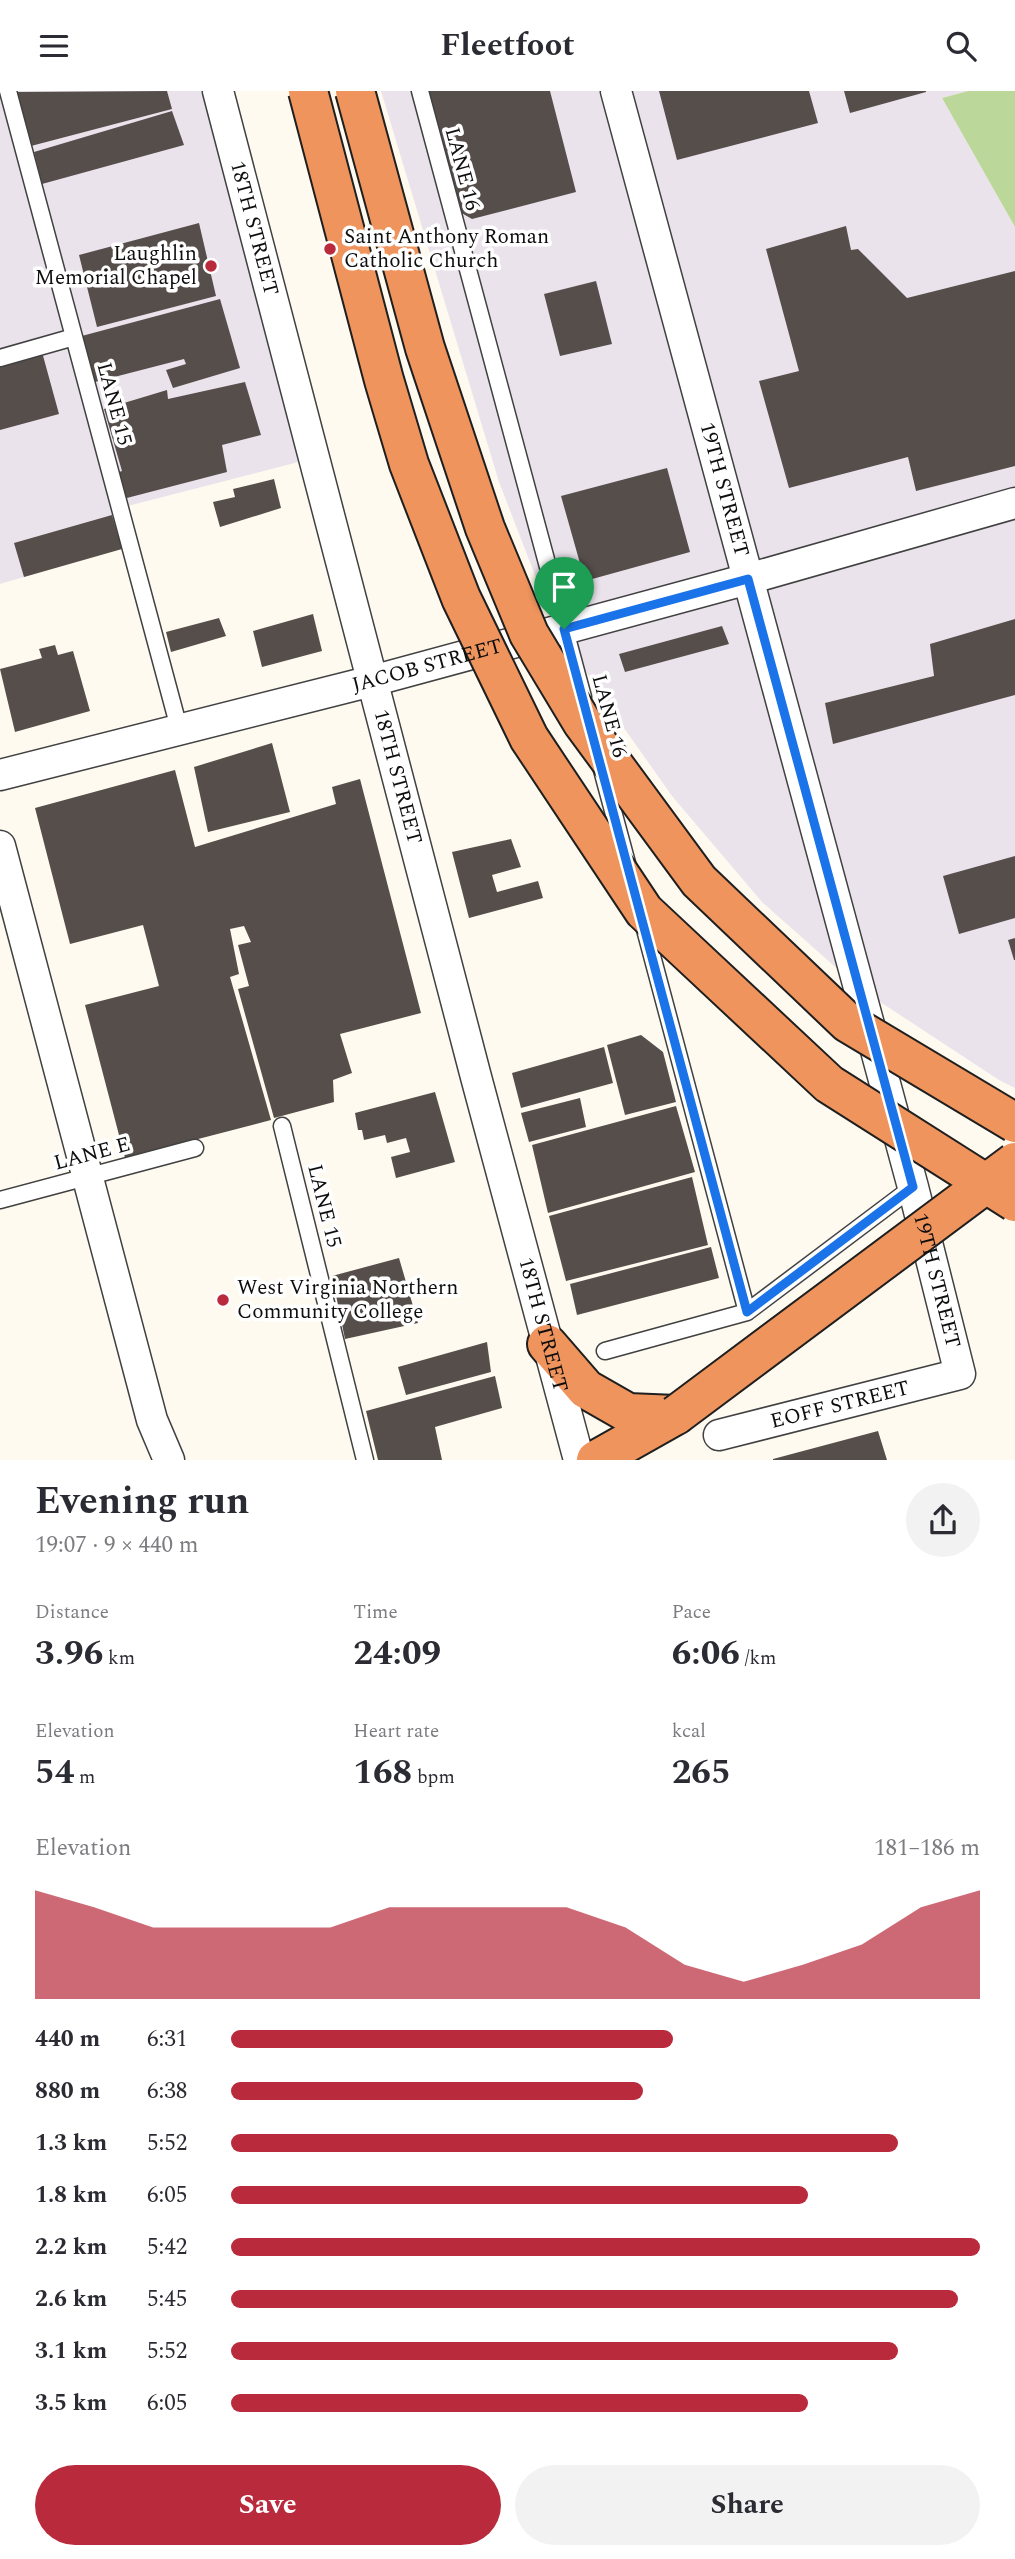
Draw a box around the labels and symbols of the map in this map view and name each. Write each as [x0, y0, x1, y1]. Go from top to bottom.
street label: LANE 16 [436, 124, 488, 214]
street label: 18TH STREET [221, 157, 287, 299]
place label: Saint Anthony Roman Catholic Church [344, 221, 549, 277]
place label: Laughlin Memorial Chapel [35, 238, 197, 294]
marker: Saint Anthony Roman Catholic Church [322, 241, 338, 257]
marker: Laughlin Memorial Chapel [203, 258, 219, 274]
street label: LANE 15 [88, 359, 140, 449]
street label: 19TH STREET [691, 419, 758, 560]
pin [534, 557, 594, 629]
street label: JACOB STREET [349, 630, 506, 701]
street label: LANE 16 [583, 671, 635, 761]
street label: 18TH STREET [365, 706, 430, 848]
street label: LANE E [50, 1128, 134, 1180]
street label: LANE 15 [298, 1161, 350, 1251]
street label: 19TH STREET [904, 1210, 969, 1351]
street label: 18TH STREET [509, 1254, 576, 1396]
place label: West Virginia Northern Community College [237, 1272, 458, 1328]
marker: West Virginia Northern Community College [215, 1292, 231, 1308]
street label: EOFF STREET [767, 1372, 913, 1438]

